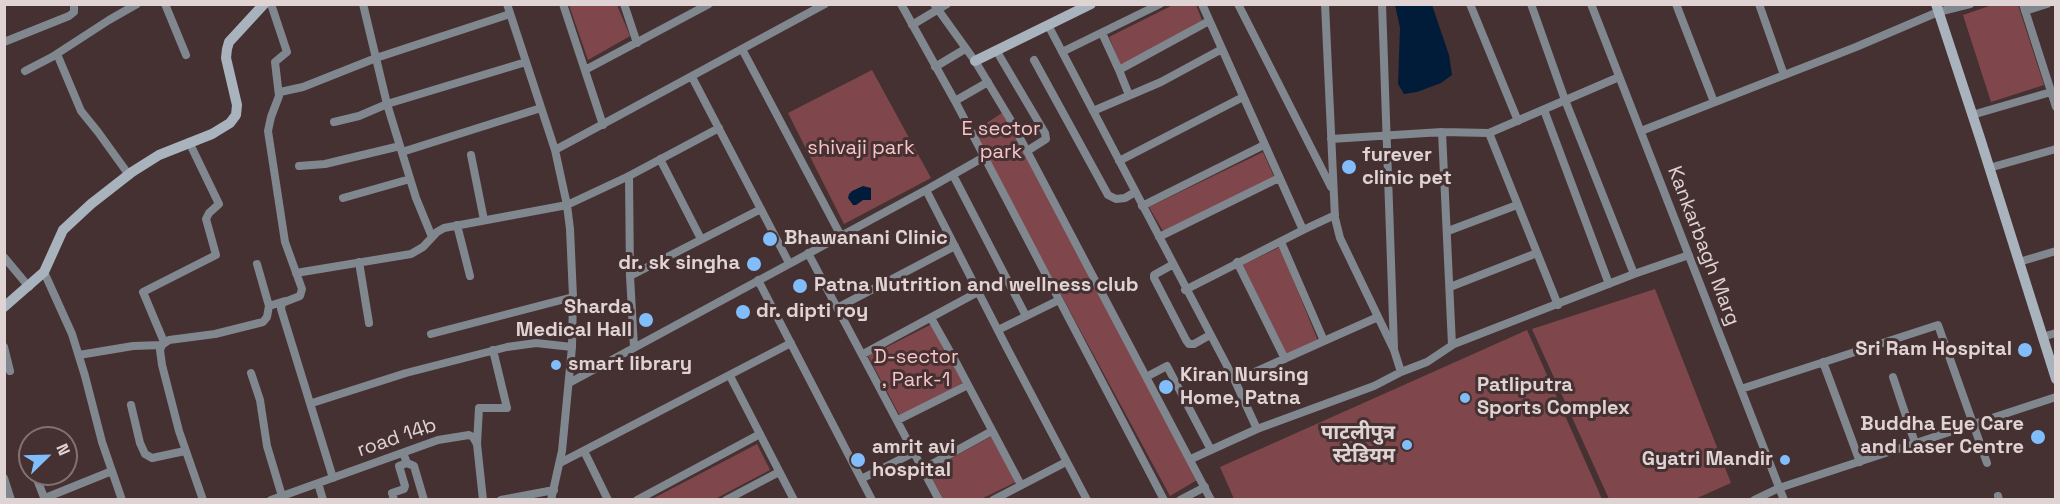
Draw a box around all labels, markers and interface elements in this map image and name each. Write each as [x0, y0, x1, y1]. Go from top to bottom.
park label: E sector park [961, 118, 1041, 165]
park label: shivaji park [807, 137, 915, 161]
place label: furever clinic pet [1362, 144, 1452, 191]
marker: furever clinic pet [1340, 158, 1358, 176]
street label: Kankarbagh Marg [1662, 163, 1744, 329]
place label: Bhawanani Clinic [784, 227, 948, 251]
marker: Bhawanani Clinic [761, 230, 779, 248]
place label: dr. sk singha [618, 252, 740, 276]
marker: dr. sk singha [745, 255, 763, 273]
place label: Patna Nutrition and wellness club [814, 274, 1139, 298]
marker: Patna Nutrition and wellness club [791, 277, 809, 295]
place label: Sharda Medical Hall [516, 296, 632, 343]
place label: dr. dipti roy [756, 300, 868, 324]
marker: dr. dipti roy [734, 303, 752, 321]
marker: Sharda Medical Hall [637, 311, 655, 329]
place label: Sri Ram Hospital [1855, 338, 2012, 362]
marker: Sri Ram Hospital [2016, 341, 2034, 359]
park label: D-sector , Park-1 [873, 346, 959, 393]
place label: smart library [568, 353, 692, 377]
marker: smart library [549, 358, 563, 372]
place label: Kiran Nursing Home, Patna [1180, 364, 1309, 411]
place label: Patliputra Sports Complex [1477, 374, 1630, 421]
marker: Kiran Nursing Home, Patna [1157, 378, 1175, 396]
marker: Patliputra Sports Complex [1458, 391, 1472, 405]
street label: road 14b [354, 413, 440, 463]
place label: Buddha Eye Care and Laser Centre [1860, 413, 2024, 460]
place label: पाटलीपुत्र स्टेडियम [1321, 422, 1395, 469]
north arrow [18, 426, 78, 486]
marker: Buddha Eye Care and Laser Centre [2029, 428, 2047, 446]
place label: amrit avi hospital [872, 436, 955, 483]
marker: पाटलीपुत्र स्टेडियम [1400, 438, 1414, 452]
text: N [51, 441, 75, 459]
place label: Gyatri Mandir [1642, 448, 1773, 472]
marker: amrit avi hospital [849, 451, 867, 469]
marker: Gyatri Mandir [1778, 453, 1792, 467]

